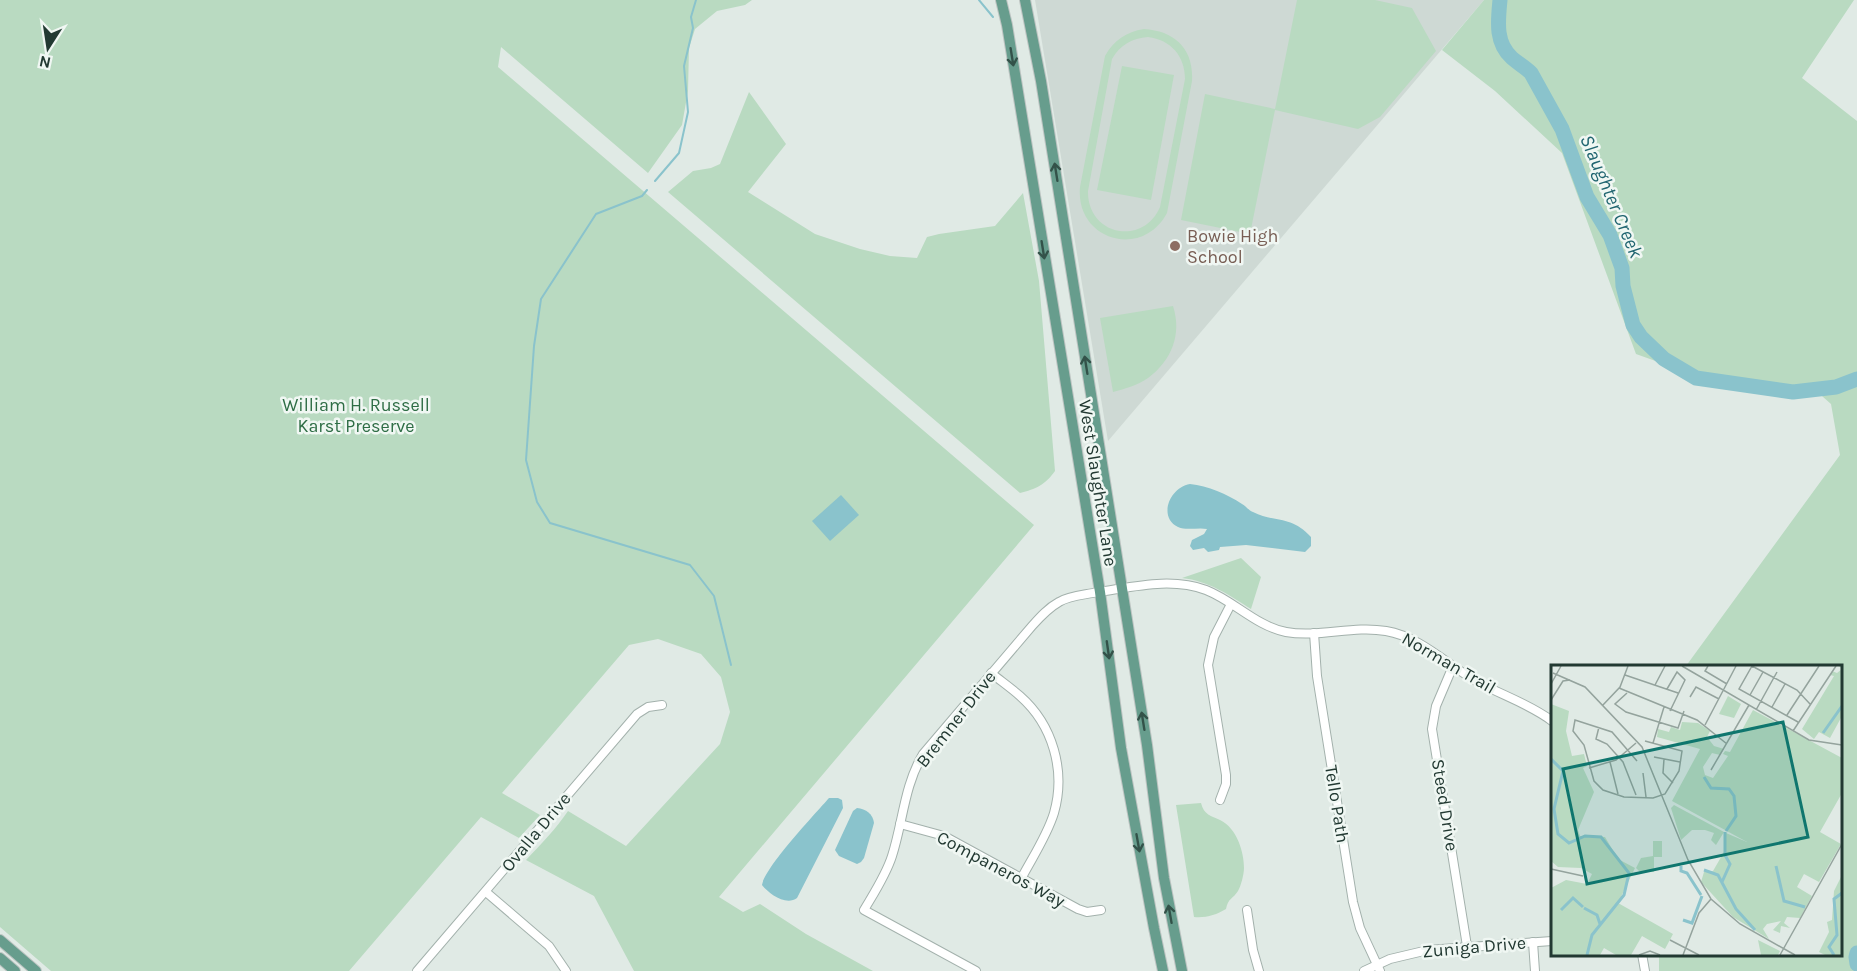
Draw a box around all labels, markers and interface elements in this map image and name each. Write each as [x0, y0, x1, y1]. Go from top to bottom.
north arrow [18, 18, 78, 78]
one-way arrow [1007, 47, 1018, 67]
text: N [37, 52, 53, 73]
water label: Slaughter Creek [1575, 131, 1648, 262]
one-way arrow [1050, 163, 1061, 183]
place label: Bowie High School [1187, 225, 1278, 268]
marker: Bowie High School [1168, 239, 1182, 253]
one-way arrow [1038, 240, 1049, 259]
one-way arrow [1081, 355, 1092, 375]
park label: William H. Russell Karst Preserve [282, 394, 430, 437]
street label: West Slaughter Lane [1074, 398, 1122, 568]
street label: Norman Trail [1398, 627, 1500, 699]
one-way arrow [1102, 640, 1113, 660]
inset map [1551, 665, 1842, 956]
street label: Bremner Drive [911, 666, 1001, 772]
one-way arrow [1138, 711, 1149, 731]
street label: Steed Drive [1427, 757, 1463, 853]
street label: Tello Path [1320, 763, 1354, 845]
street label: Ovalla Drive [496, 788, 576, 876]
street label: Companeros Way [933, 826, 1069, 912]
one-way arrow [1133, 832, 1144, 852]
one-way arrow [1164, 904, 1175, 924]
street label: Zuniga Drive [1421, 932, 1527, 962]

